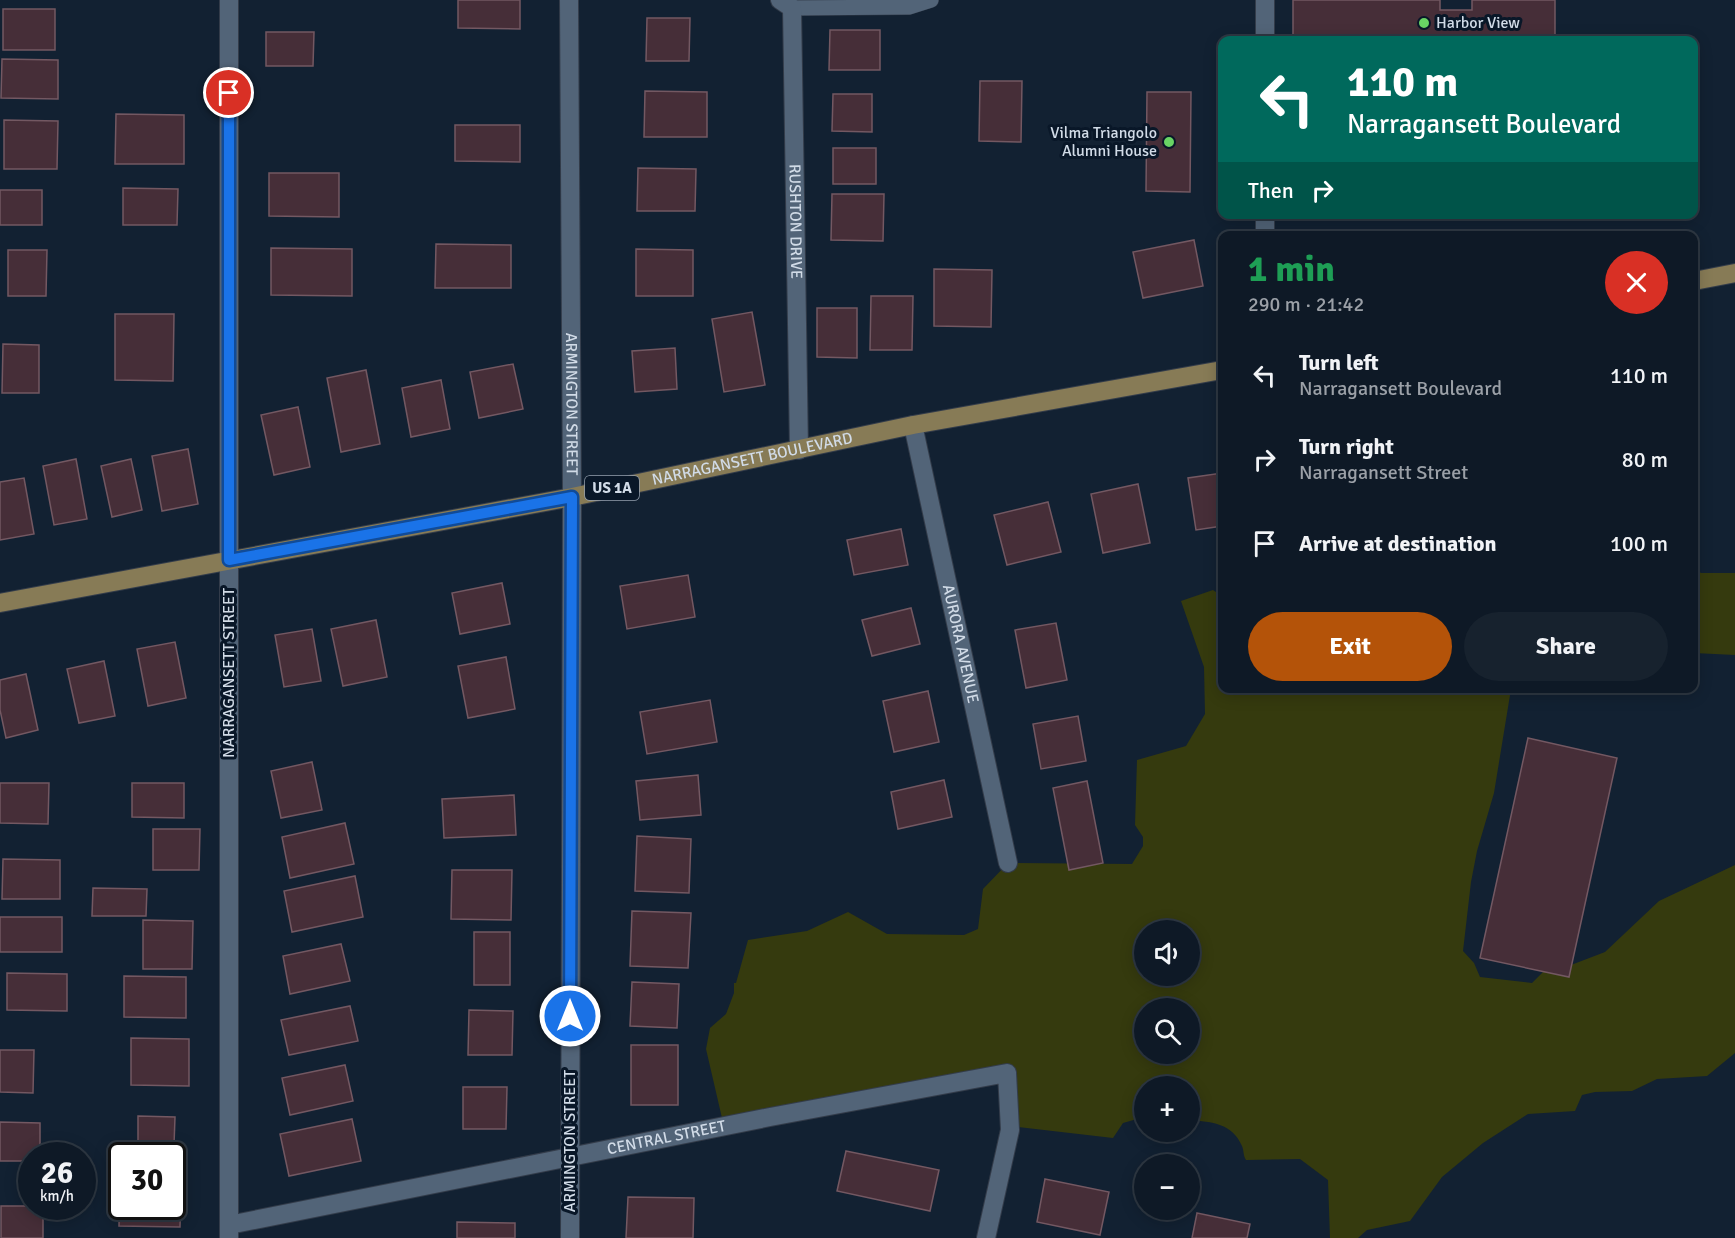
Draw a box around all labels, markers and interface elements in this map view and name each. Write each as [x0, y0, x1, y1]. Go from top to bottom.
place label: Harbor View [1436, 13, 1520, 33]
marker: Harbor View [1417, 16, 1431, 30]
text: 110 m [1347, 57, 1458, 108]
icon: left [1248, 60, 1326, 138]
pin [203, 67, 254, 118]
icon: arrive [212, 76, 245, 109]
text: Narragansett Boulevard [1347, 108, 1621, 141]
place label: Vilma Triangolo Alumni House [1050, 123, 1157, 161]
marker: Vilma Triangolo Alumni House [1162, 135, 1176, 149]
street label: RUSHTON DRIVE [784, 164, 806, 279]
icon: right [1306, 174, 1339, 207]
text: Then [1248, 177, 1294, 204]
text: 1 min [1248, 247, 1335, 292]
button: close [1605, 251, 1668, 314]
text: 290 m · 21:42 [1248, 292, 1364, 317]
street label: ARMINGTON STREET [561, 333, 582, 475]
text: Turn left [1299, 349, 1379, 376]
icon: left [1248, 359, 1281, 392]
text: 110 m [1610, 362, 1668, 389]
text: Narragansett Boulevard [1299, 376, 1502, 401]
street label: NARRAGANSETT BOULEVARD [650, 428, 854, 490]
text: Turn right [1299, 433, 1394, 460]
icon: right [1248, 443, 1281, 476]
text: 80 m [1622, 446, 1668, 473]
text: Narragansett Street [1299, 460, 1468, 485]
road number: US 1A [585, 476, 639, 500]
icon: arrive [1248, 527, 1281, 560]
text: Arrive at destination [1299, 530, 1496, 557]
text: 100 m [1610, 530, 1668, 557]
street label: AURORA AVENUE [938, 583, 983, 705]
street label: NARRAGANSETT STREET [219, 588, 239, 758]
button: Exit [1248, 612, 1452, 681]
button: Share [1464, 612, 1668, 681]
map controls [1134, 920, 1200, 1220]
button: sound [1134, 920, 1200, 986]
position arrow [538, 984, 602, 1048]
button: search [1134, 998, 1200, 1064]
street label: ARMINGTON STREET [560, 1070, 580, 1212]
button: + [1134, 1076, 1200, 1142]
street label: CENTRAL STREET [605, 1116, 728, 1159]
speed limit sign: 30 [108, 1142, 186, 1220]
button: − [1134, 1154, 1200, 1220]
text: 26 [41, 1155, 73, 1192]
text: km/h [40, 1187, 74, 1205]

